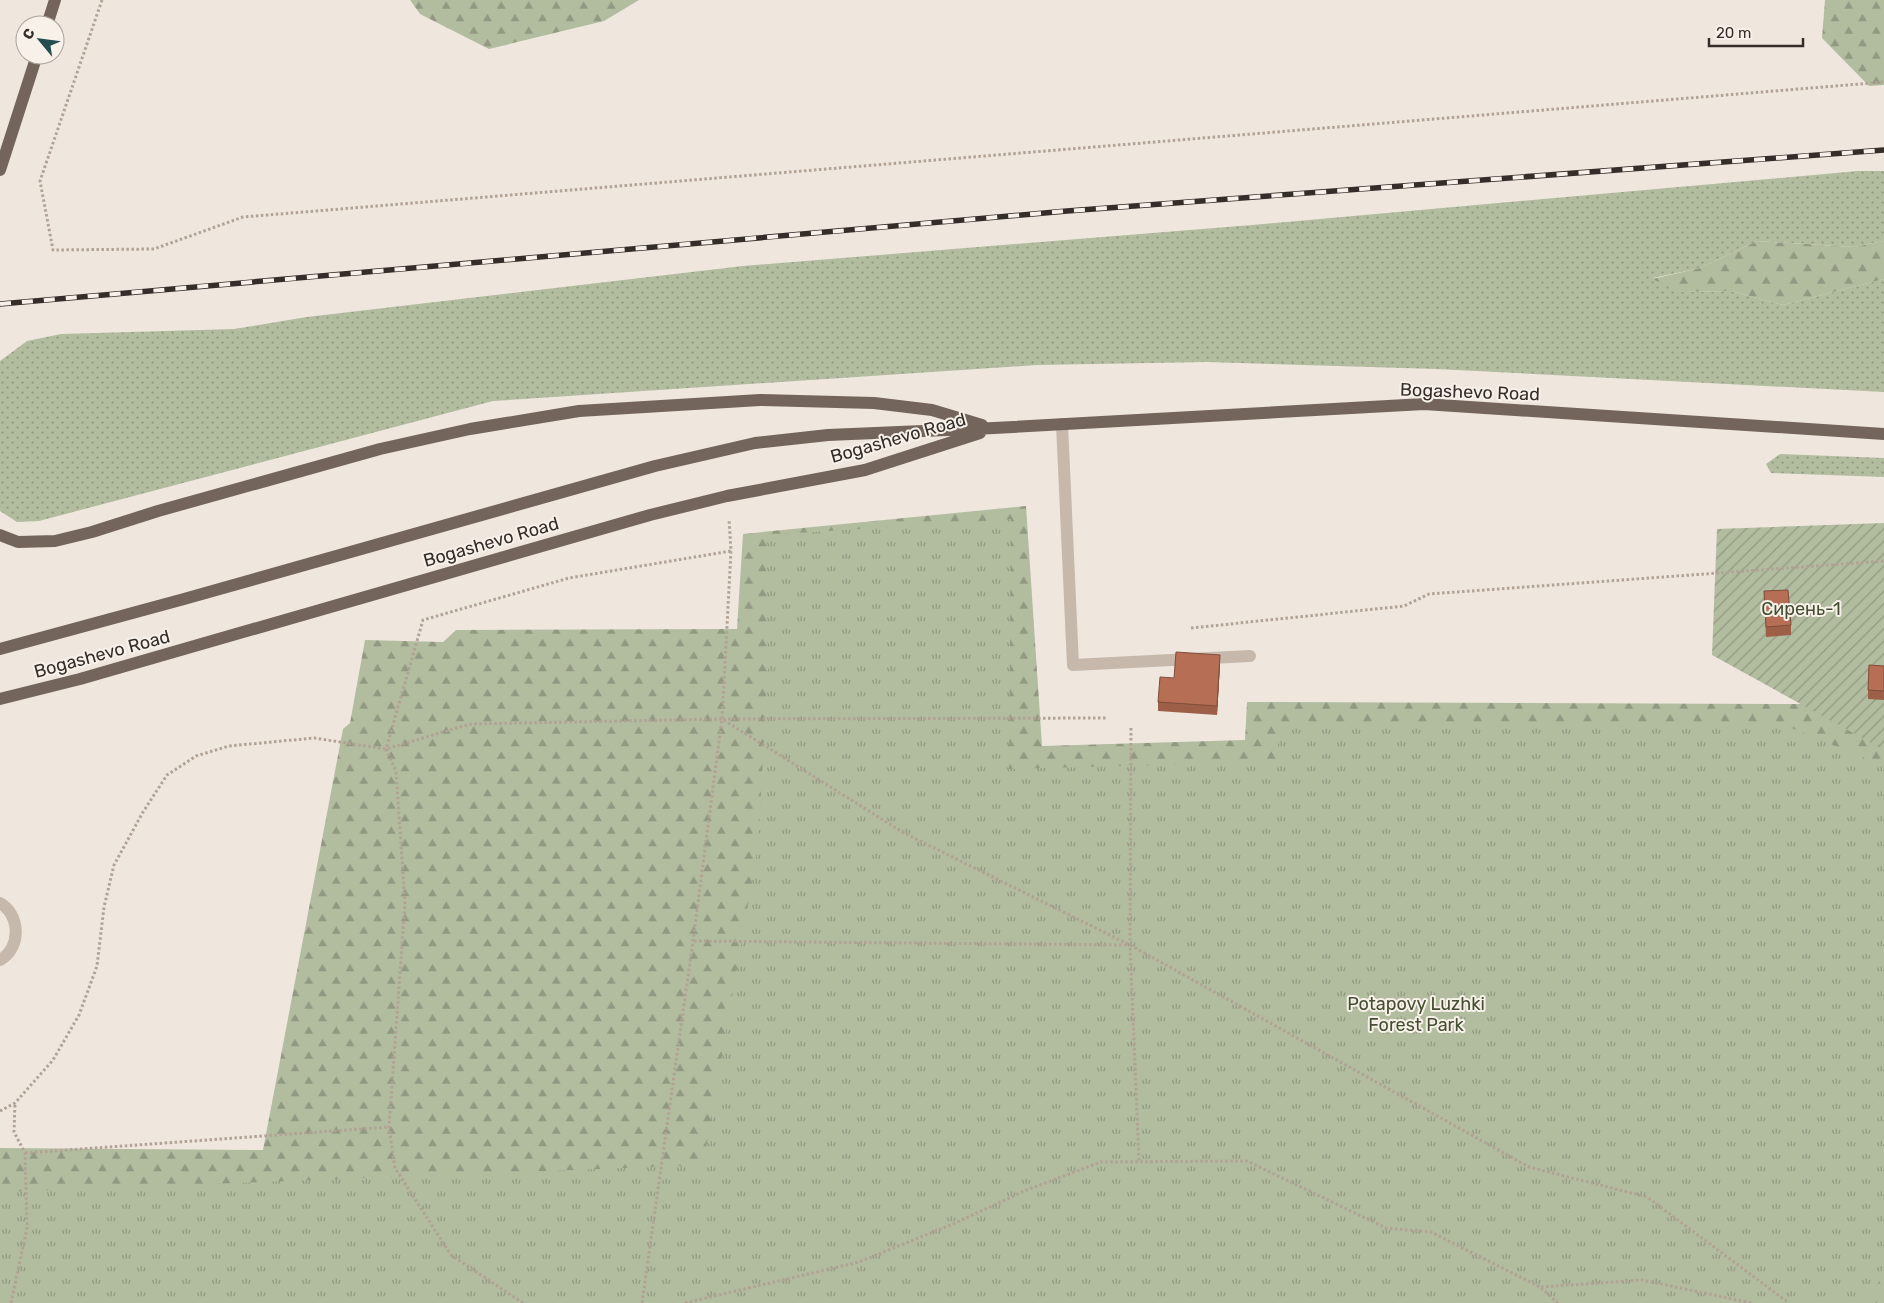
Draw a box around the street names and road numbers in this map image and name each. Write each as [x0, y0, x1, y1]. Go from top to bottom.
street label: Bogashevo Road [1400, 379, 1540, 405]
street label: Bogashevo Road [828, 408, 968, 468]
street label: Bogashevo Road [421, 512, 561, 572]
street label: Bogashevo Road [32, 625, 172, 683]

